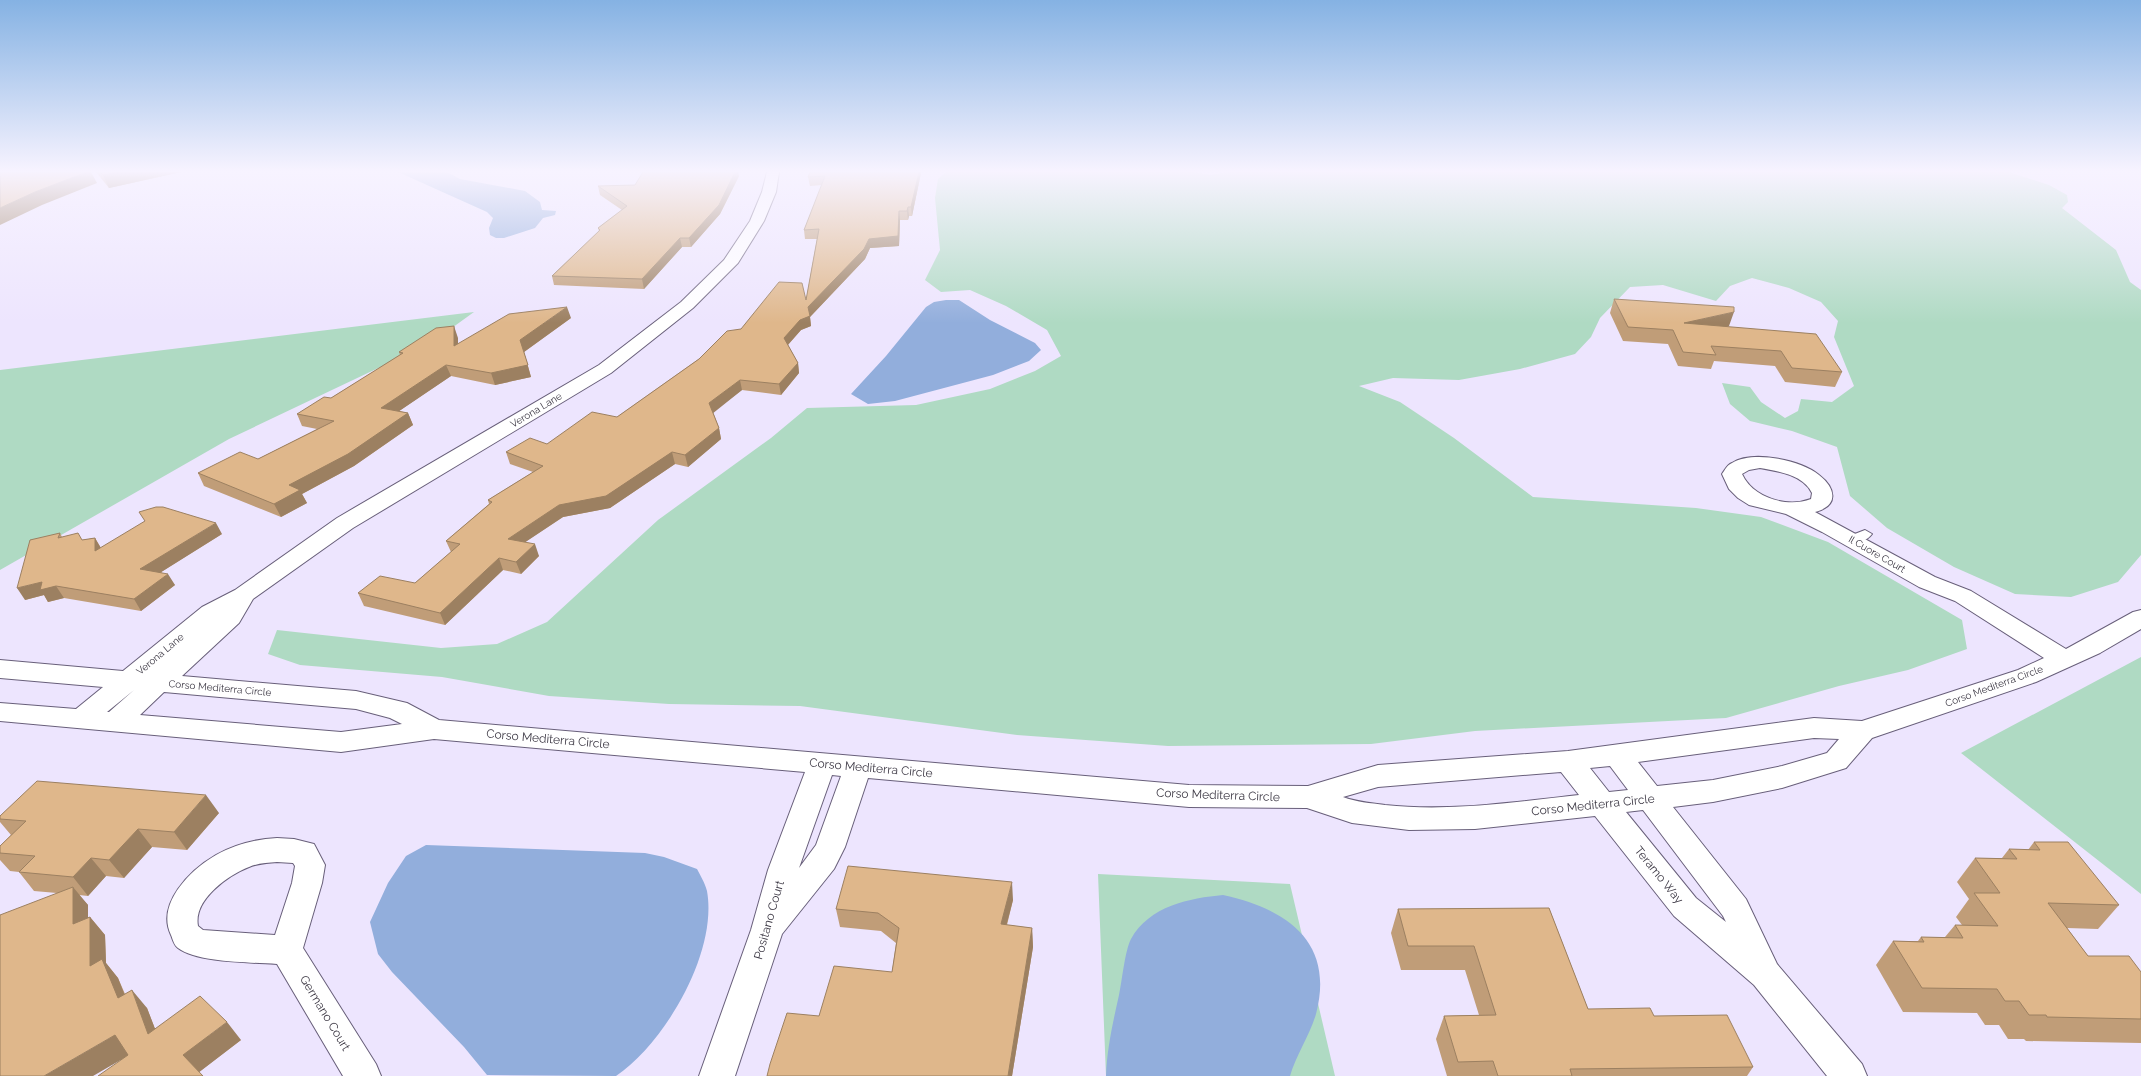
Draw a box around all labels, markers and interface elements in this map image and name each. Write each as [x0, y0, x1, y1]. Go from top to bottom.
street label: Verona Lane [508, 390, 564, 430]
street label: Il Cuore Court [1847, 533, 1908, 575]
street label: Verona Lane [134, 631, 186, 677]
street label: Corso Mediterra Circle [1944, 663, 2044, 709]
street label: Corso Mediterra Circle [168, 678, 272, 698]
street label: Corso Mediterra Circle [486, 727, 610, 751]
street label: Corso Mediterra Circle [809, 756, 933, 780]
street label: Corso Mediterra Circle [1156, 786, 1280, 804]
street label: Corso Mediterra Circle [1531, 792, 1655, 818]
street label: Teramo Way [1632, 844, 1687, 907]
street label: Positano Court [751, 879, 787, 961]
street label: Germano Court [297, 973, 353, 1053]

